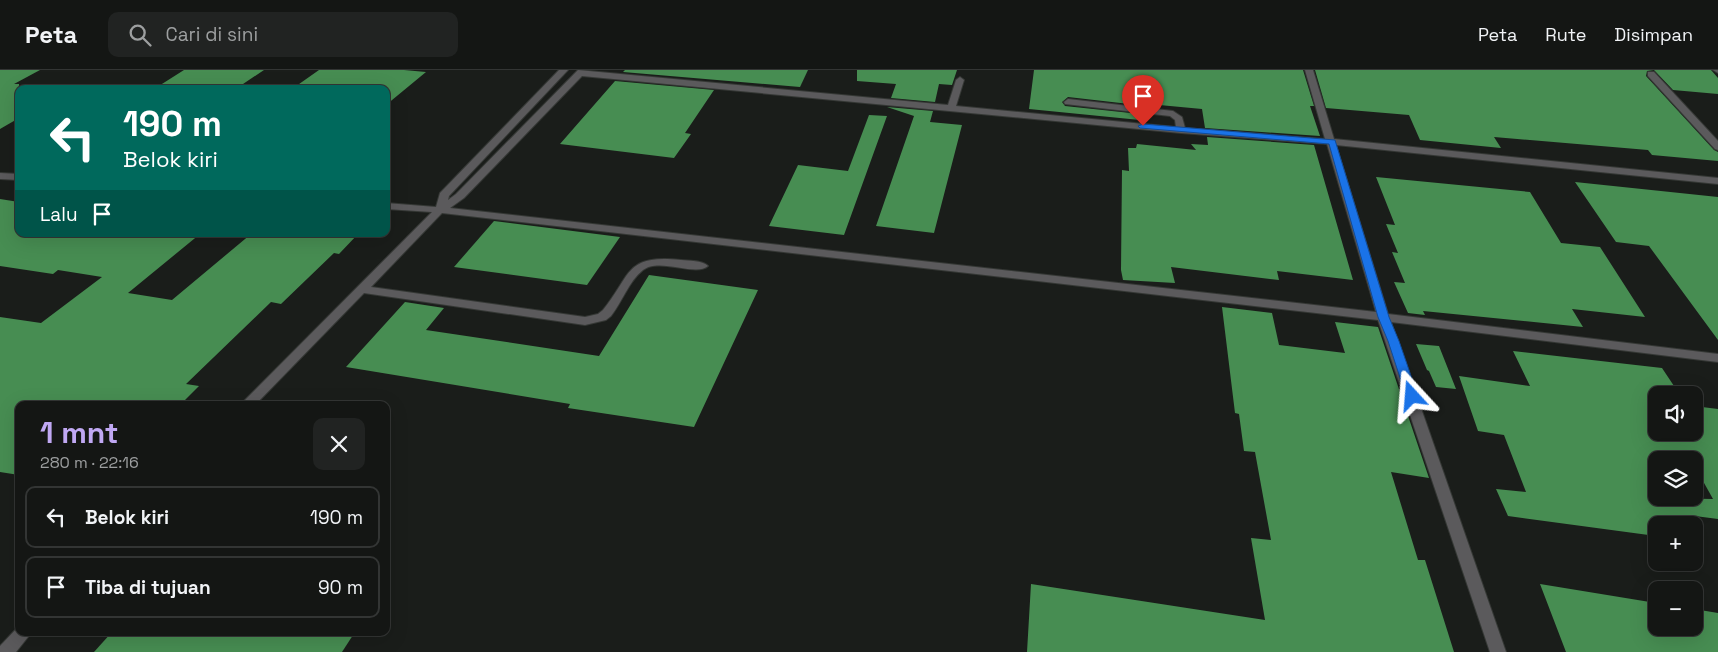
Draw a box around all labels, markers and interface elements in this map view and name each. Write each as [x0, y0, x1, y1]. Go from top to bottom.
search box [108, 12, 458, 57]
text: Peta [25, 19, 78, 50]
icon: search [126, 21, 154, 49]
text: Cari di sini [166, 22, 258, 47]
text: Peta [1478, 23, 1517, 46]
text: Rute [1545, 23, 1586, 46]
text: Disimpan [1614, 23, 1693, 46]
pin [1122, 75, 1164, 126]
icon: arrive [1129, 82, 1157, 110]
text: 190 m [123, 102, 222, 146]
icon: left [40, 105, 105, 170]
text: Belok kiri [123, 145, 218, 173]
icon: arrive [88, 200, 116, 228]
text: Lalu [40, 202, 78, 227]
position arrow [1385, 369, 1437, 421]
map controls [1648, 386, 1703, 636]
button: sound [1648, 386, 1703, 441]
text: 1 mnt [40, 413, 119, 452]
button: close [313, 418, 365, 470]
button: layers [1648, 451, 1703, 506]
text: 280 m · 22:16 [40, 452, 139, 473]
icon: left [42, 503, 70, 531]
text: Belok kiri [85, 505, 169, 530]
text: 190 m [310, 505, 363, 530]
button: + [1648, 516, 1703, 571]
icon: arrive [42, 573, 70, 601]
text: Tiba di tujuan [85, 575, 211, 600]
text: 90 m [318, 575, 363, 600]
button: − [1648, 581, 1703, 636]

